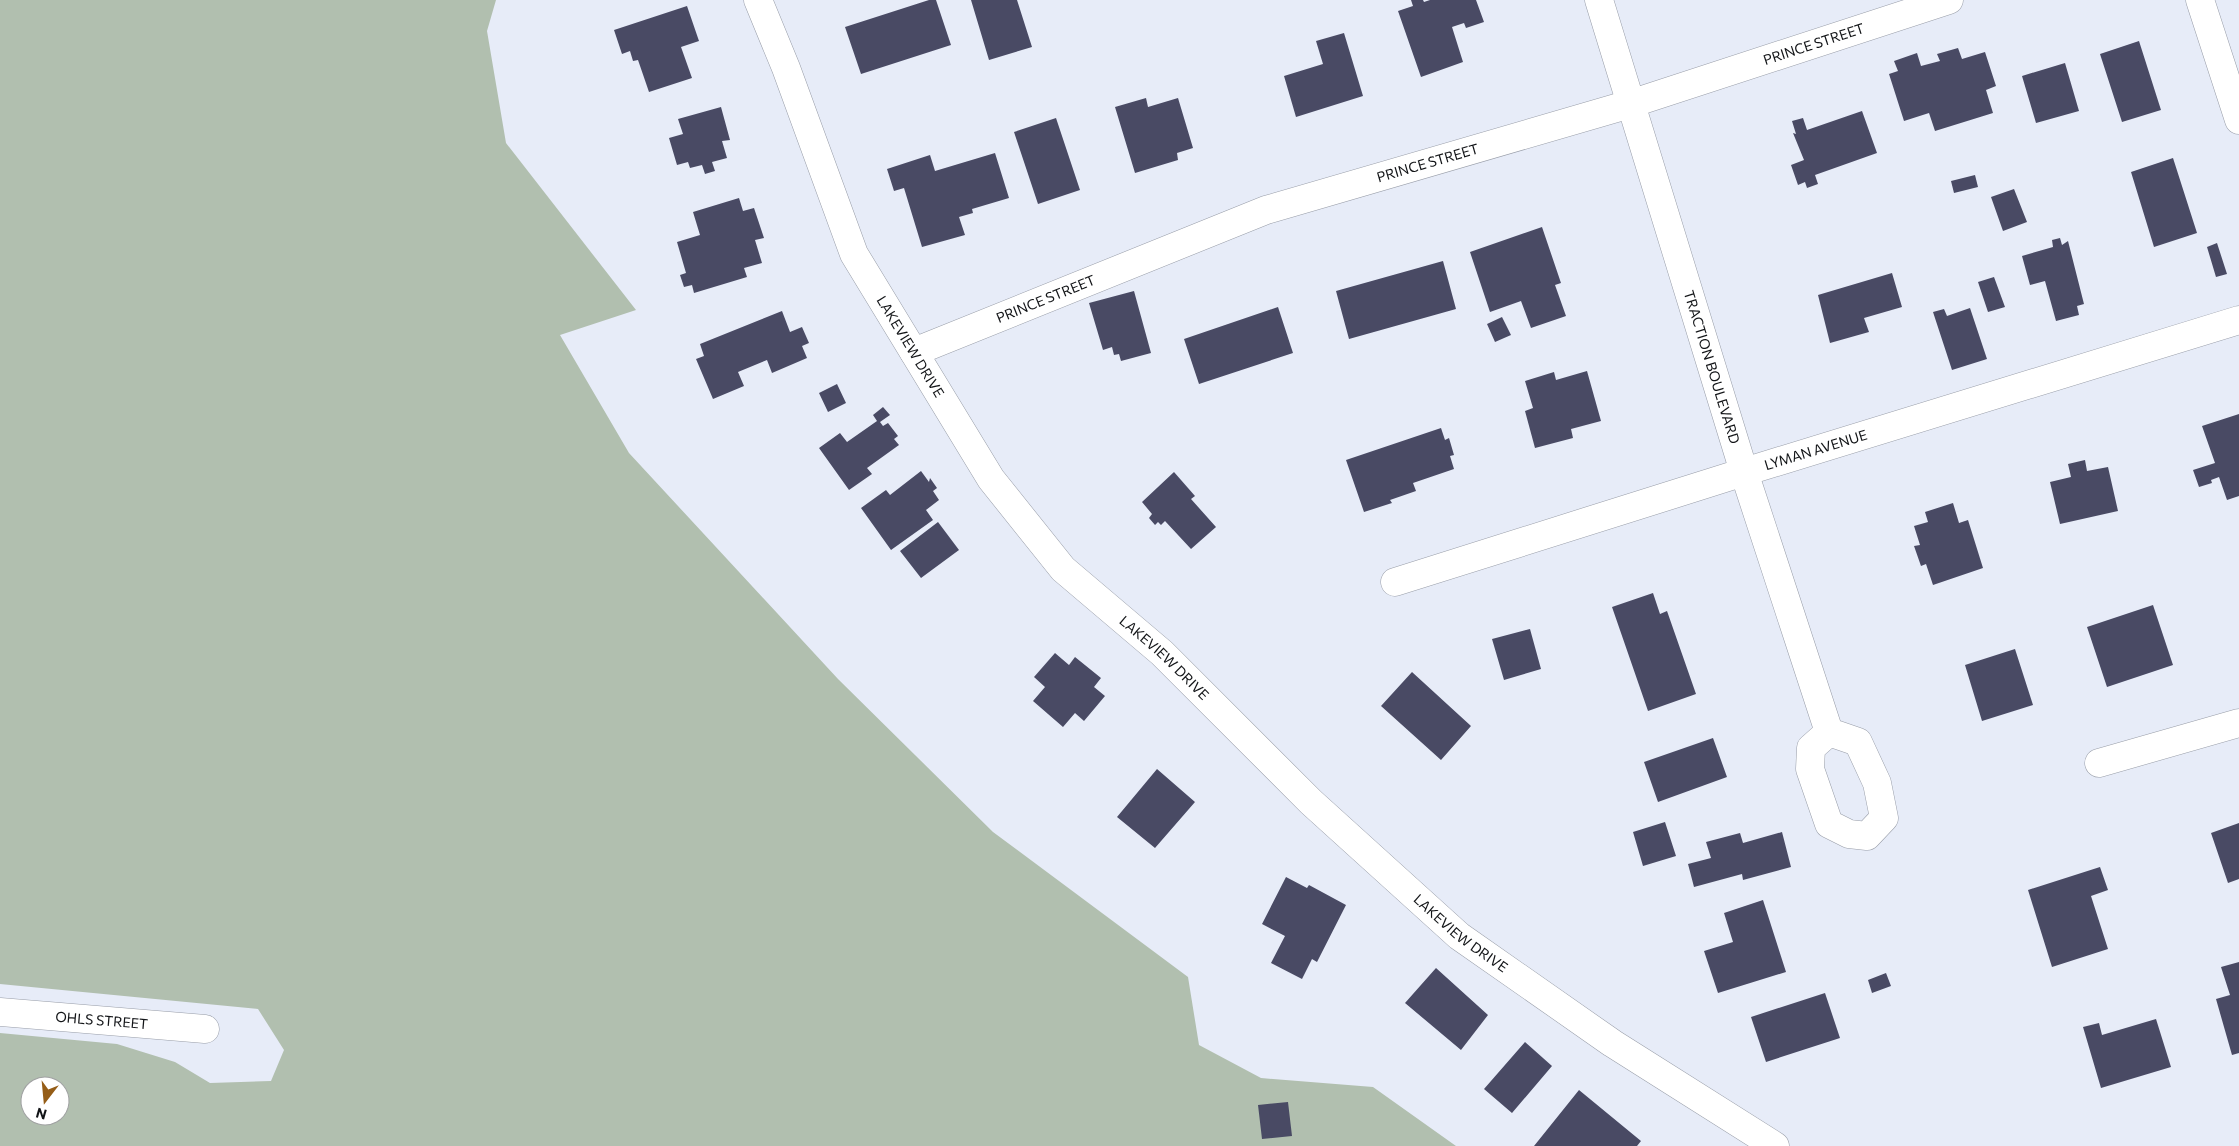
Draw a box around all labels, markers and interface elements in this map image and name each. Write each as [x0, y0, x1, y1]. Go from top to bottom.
street label: PRINCE STREET [1761, 19, 1866, 68]
street label: PRINCE STREET [1375, 140, 1481, 185]
street label: PRINCE STREET [993, 271, 1098, 326]
street label: TRACTION BOULEVARD [1681, 288, 1744, 446]
street label: LAKEVIEW DRIVE [873, 292, 948, 400]
street label: LYMAN AVENUE [1762, 426, 1869, 473]
street label: LAKEVIEW DRIVE [1116, 612, 1213, 703]
street label: LAKEVIEW DRIVE [1410, 890, 1511, 975]
street label: OHLS STREET [55, 1008, 149, 1032]
north arrow [20, 1076, 70, 1126]
text: N [34, 1104, 49, 1124]

